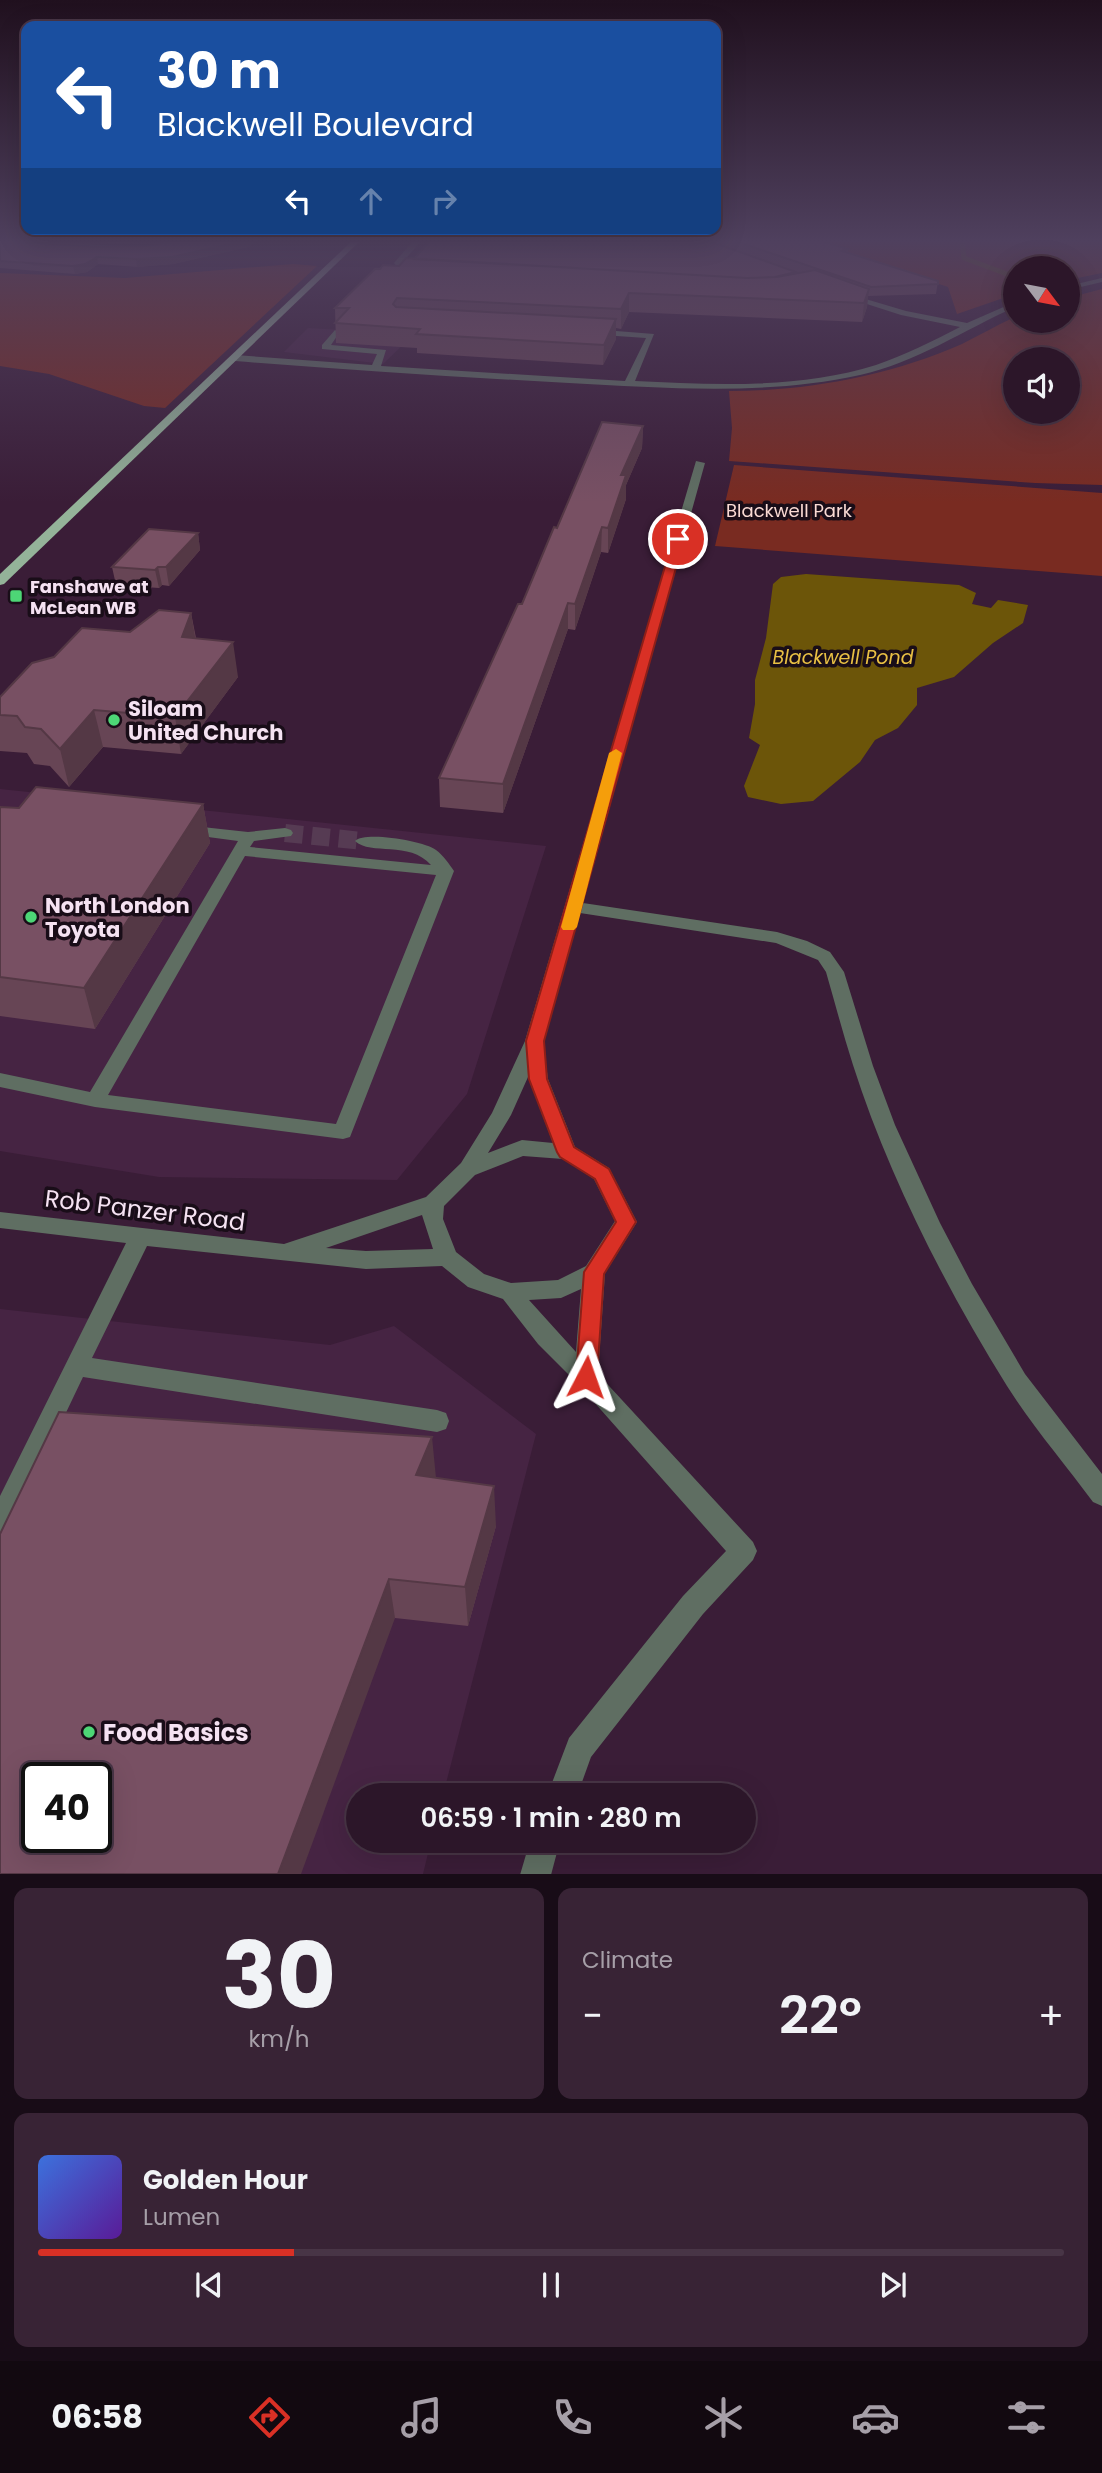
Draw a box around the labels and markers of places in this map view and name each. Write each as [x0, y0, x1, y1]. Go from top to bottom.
pin [648, 509, 708, 569]
place label: Fanshawe at McLean WB [30, 574, 149, 620]
marker: Fanshawe at McLean WB [8, 588, 24, 604]
place label: Siloam United Church [128, 694, 283, 747]
marker: Siloam United Church [106, 712, 122, 728]
place label: North London Toyota [45, 891, 190, 944]
marker: North London Toyota [23, 909, 39, 925]
place label: Food Basics [103, 1716, 249, 1749]
marker: Food Basics [81, 1724, 97, 1740]

